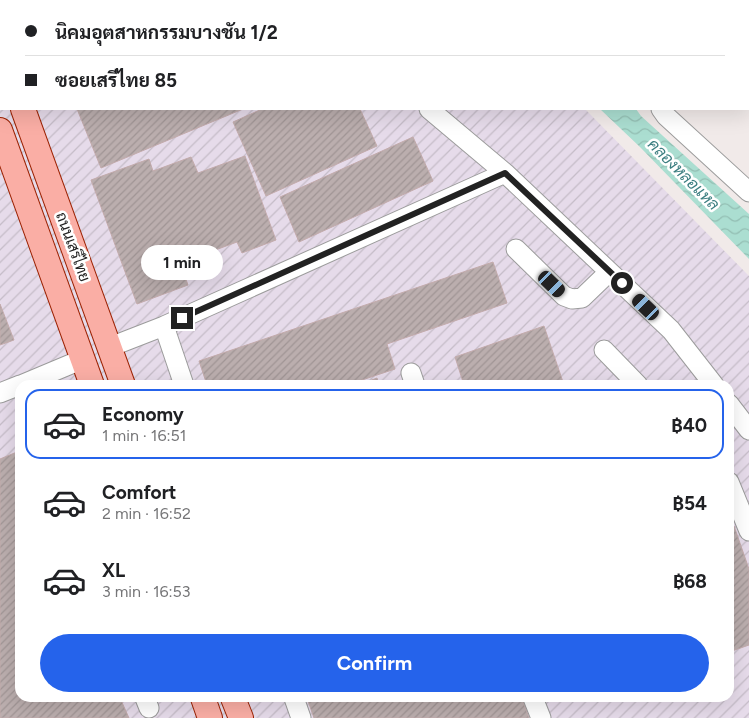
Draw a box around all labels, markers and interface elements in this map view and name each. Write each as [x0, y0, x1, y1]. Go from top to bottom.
text: นิคมอุตสาหกรรมบางชัน 1/2 [55, 21, 278, 44]
text: ซอยเสรีไทย 85 [55, 69, 177, 92]
water label: คลองหลอแหล [644, 135, 723, 214]
street label: ถนนเสรีไทย [52, 209, 95, 284]
callout: 1 min [141, 246, 223, 280]
text: 1 min [163, 253, 201, 272]
car [535, 268, 568, 300]
route start [611, 272, 633, 294]
car [629, 291, 662, 323]
route end [171, 307, 193, 329]
icon: car [42, 402, 87, 447]
text: Economy [102, 403, 184, 426]
text: ฿40 [671, 414, 707, 437]
text: 1 min · 16:51 [102, 426, 186, 445]
icon: car [42, 480, 87, 525]
text: Comfort [102, 481, 177, 504]
text: ฿54 [672, 492, 707, 515]
text: 2 min · 16:52 [102, 504, 191, 523]
icon: car [42, 558, 87, 603]
text: XL [102, 559, 125, 582]
text: ฿68 [673, 570, 707, 593]
text: 3 min · 16:53 [102, 582, 191, 601]
button: Confirm [40, 634, 709, 692]

